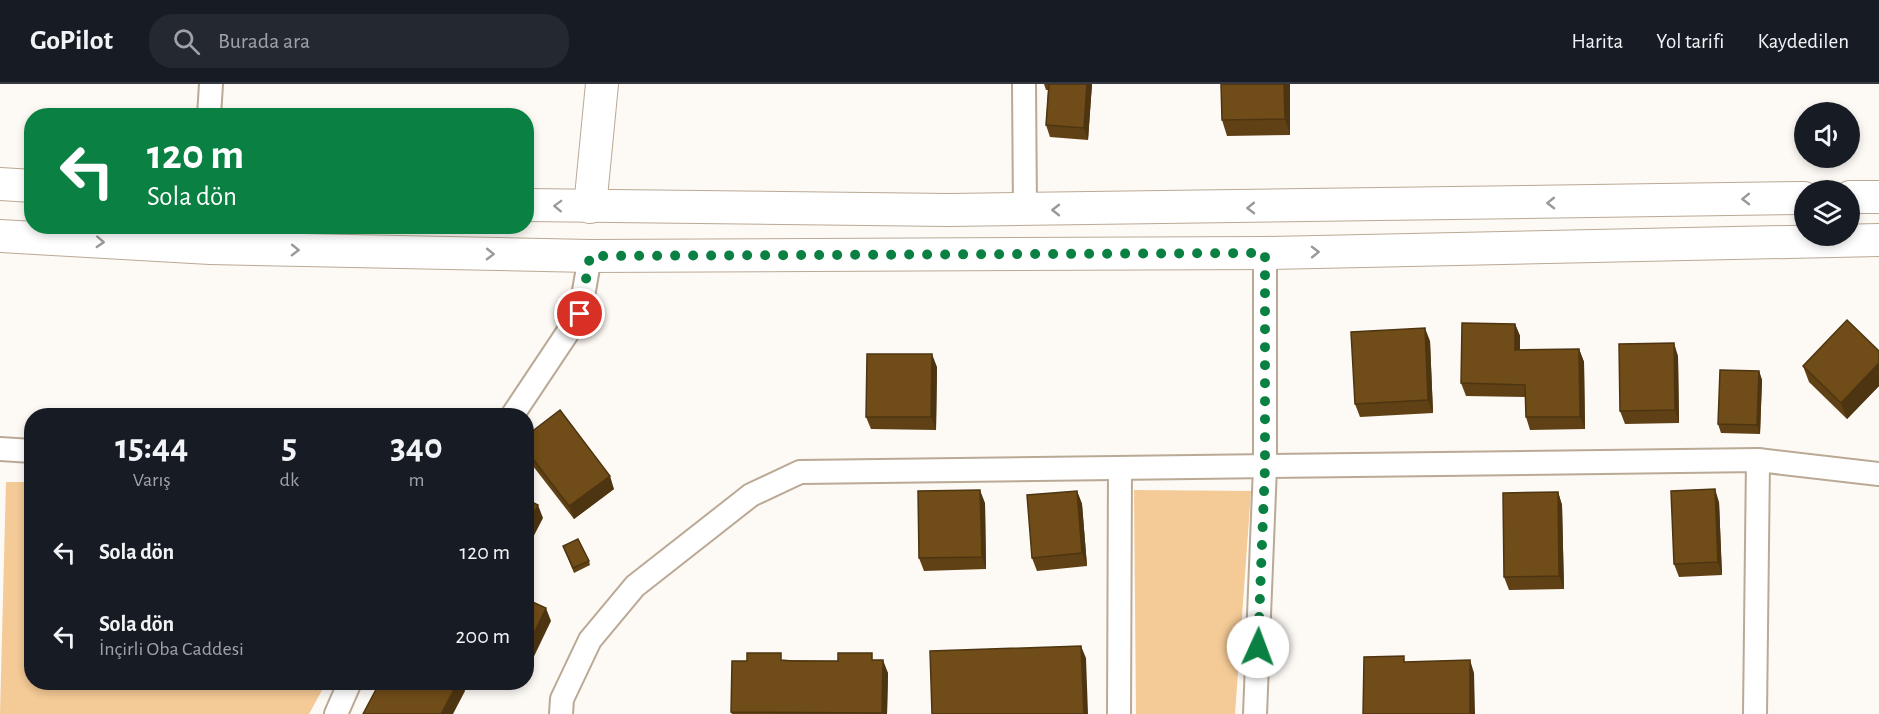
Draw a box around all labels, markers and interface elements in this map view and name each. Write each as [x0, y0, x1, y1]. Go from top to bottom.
search box [149, 14, 569, 68]
icon: search [170, 25, 203, 58]
text: GoPilot [30, 27, 113, 55]
text: Burada ara [218, 30, 310, 52]
text: Harita [1571, 31, 1623, 52]
text: Yol tarifi [1656, 31, 1724, 52]
text: Kaydedilen [1757, 31, 1849, 52]
map controls [1794, 102, 1860, 246]
button: sound [1794, 102, 1860, 168]
icon: left [48, 132, 126, 210]
text: 120 m [147, 134, 244, 176]
button: layers [1794, 180, 1860, 246]
text: Sola dön [147, 183, 237, 210]
one-way arrow [1742, 193, 1751, 206]
one-way arrow [1547, 197, 1556, 210]
one-way arrow [554, 200, 563, 213]
one-way arrow [1247, 202, 1256, 214]
one-way arrow [1052, 204, 1061, 216]
one-way arrow [96, 235, 105, 248]
one-way arrow [291, 244, 300, 256]
one-way arrow [1311, 246, 1320, 259]
one-way arrow [486, 248, 495, 260]
pin [554, 288, 605, 339]
icon: arrive [563, 297, 596, 330]
text: 15:44 [115, 429, 188, 465]
text: 5 [282, 429, 297, 465]
text: 340 [390, 429, 443, 465]
text: Varış [133, 470, 171, 490]
text: dk [280, 470, 299, 490]
text: m [409, 470, 425, 490]
icon: left [48, 536, 81, 569]
text: Sola dön [99, 541, 174, 563]
text: 120 m [460, 541, 510, 563]
text: Sola dön [99, 613, 174, 635]
position arrow [1226, 615, 1290, 679]
icon: left [48, 620, 81, 653]
text: 200 m [456, 625, 510, 647]
text: İnçirli Oba Caddesi [99, 639, 244, 659]

